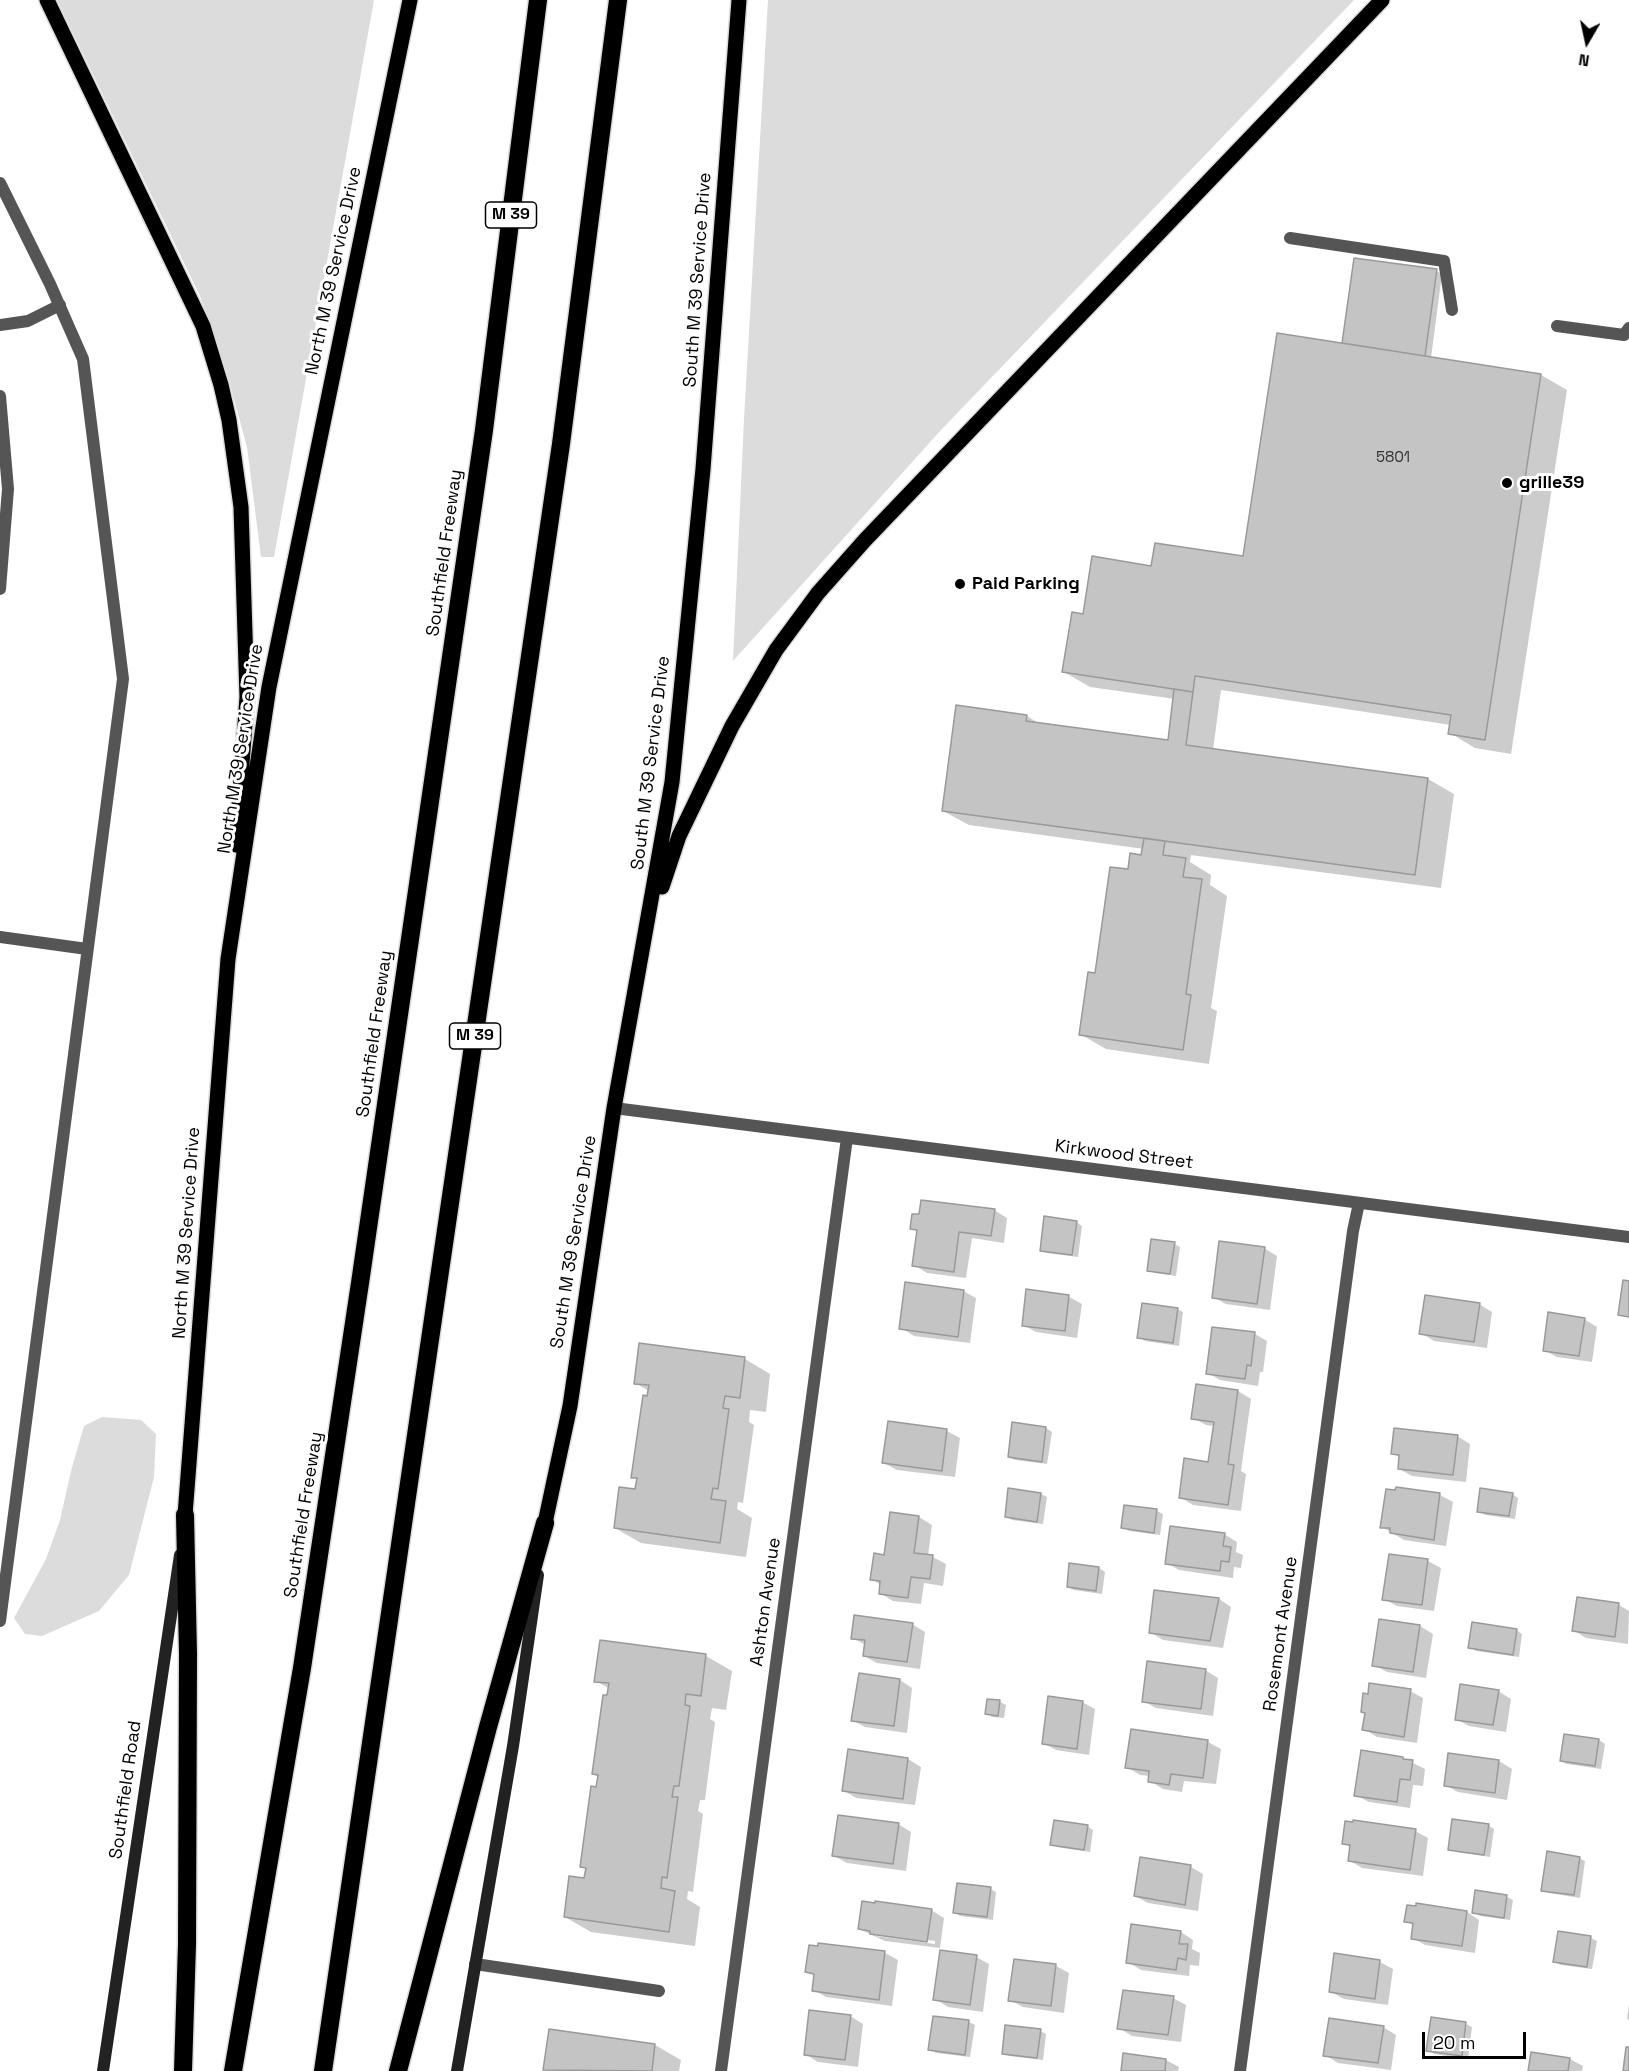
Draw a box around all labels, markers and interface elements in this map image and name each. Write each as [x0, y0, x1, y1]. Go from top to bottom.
north arrow [1557, 12, 1617, 72]
text: N [1577, 49, 1591, 71]
street label: North M 39 Service Drive [301, 165, 367, 377]
street label: South M 39 Service Drive [680, 172, 716, 388]
road number: M 39 [486, 202, 536, 228]
house number: 5801 [1376, 449, 1410, 467]
street label: Southfield Freeway [423, 468, 467, 638]
place label: grille39 [1519, 472, 1584, 494]
marker: grille39 [1500, 476, 1514, 490]
place label: Paid Parking [972, 573, 1080, 595]
marker: Paid Parking [953, 577, 967, 591]
street label: North M 39 Service Drive [214, 642, 268, 856]
street label: South M 39 Service Drive [627, 655, 675, 871]
street label: Southfield Freeway [353, 949, 397, 1119]
road number: M 39 [450, 1023, 500, 1049]
street label: North M 39 Service Drive [169, 1126, 205, 1340]
street label: South M 39 Service Drive [546, 1134, 602, 1350]
street label: Kirkwood Street [1053, 1136, 1195, 1174]
street label: Southfield Freeway [280, 1430, 328, 1600]
street label: Ashton Avenue [746, 1536, 786, 1668]
street label: Rosemont Avenue [1259, 1555, 1303, 1713]
street label: Southfield Road [106, 1719, 146, 1861]
scale bar [1425, 2020, 1528, 2058]
text: 20 m [1433, 2031, 1476, 2054]

